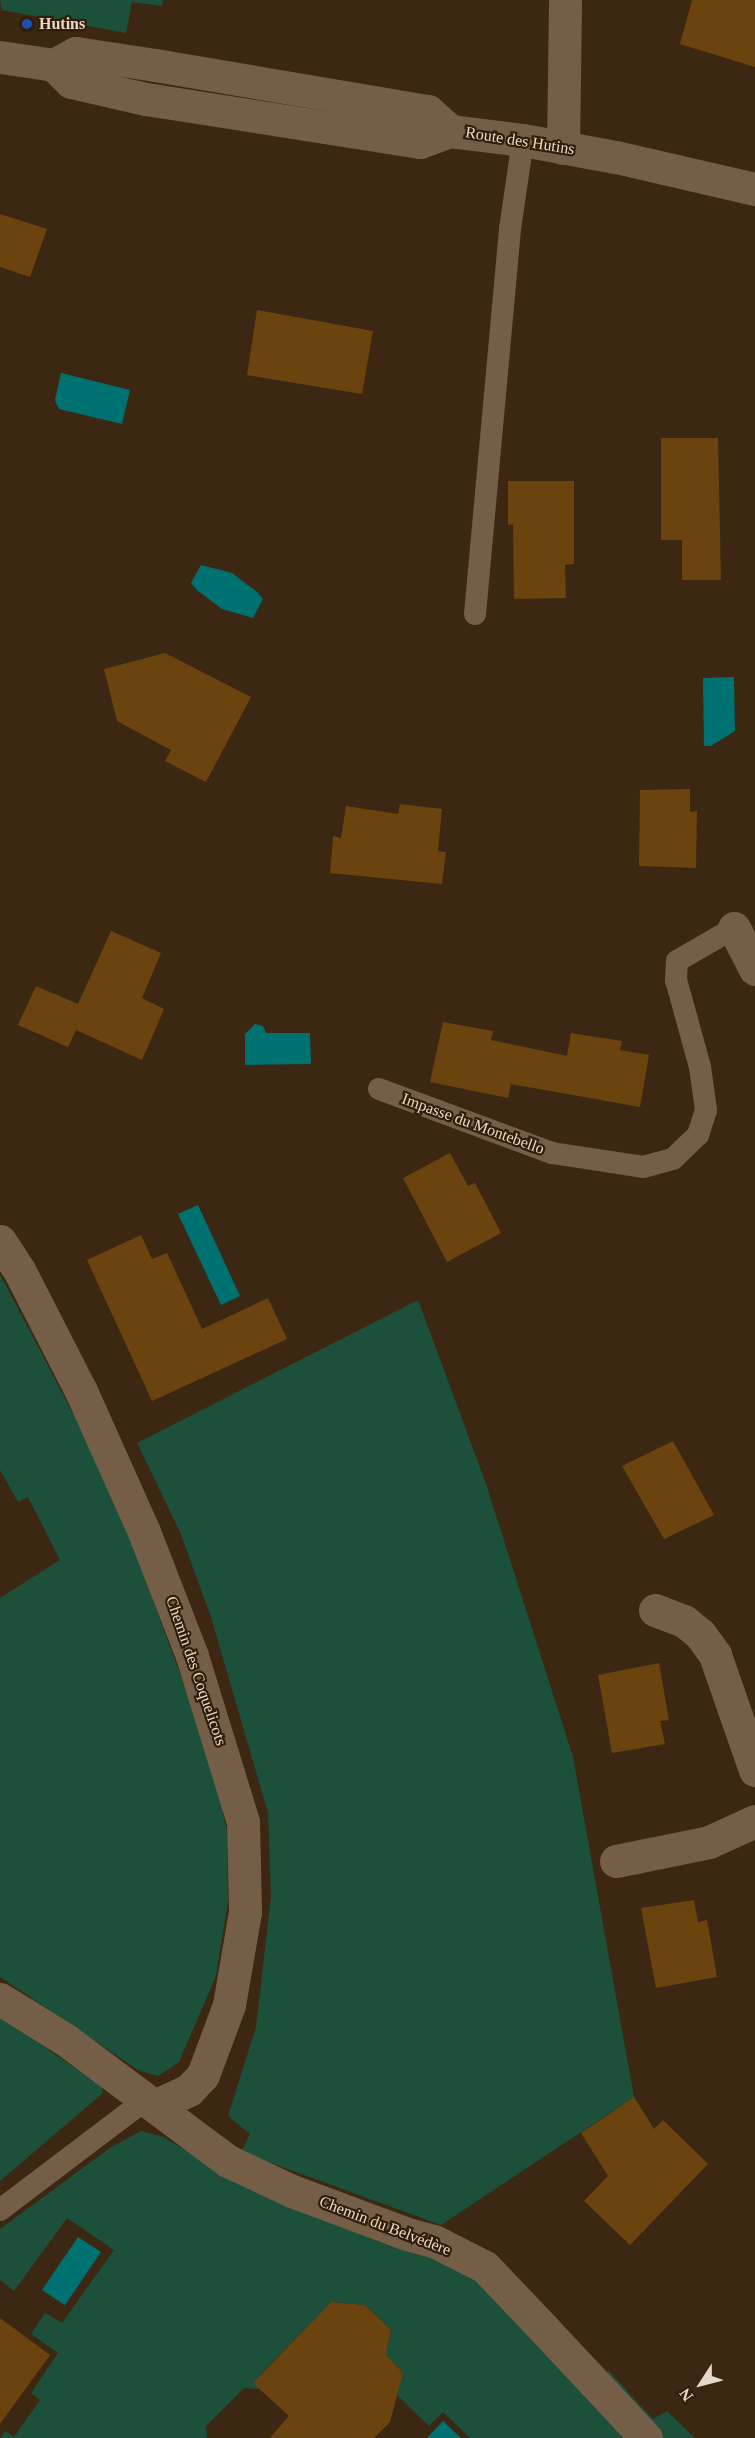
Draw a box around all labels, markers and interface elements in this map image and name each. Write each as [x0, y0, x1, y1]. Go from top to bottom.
place label: Hutins [39, 14, 85, 34]
marker: Hutins [20, 17, 34, 31]
street label: Route des Hutins [464, 123, 576, 159]
street label: Impasse du Montebello [399, 1089, 547, 1159]
street label: Chemin des Coquelicots [161, 1594, 231, 1748]
street label: Chemin du Belvédère [316, 2192, 454, 2260]
north arrow [671, 2354, 731, 2414]
text: N [676, 2385, 696, 2405]

